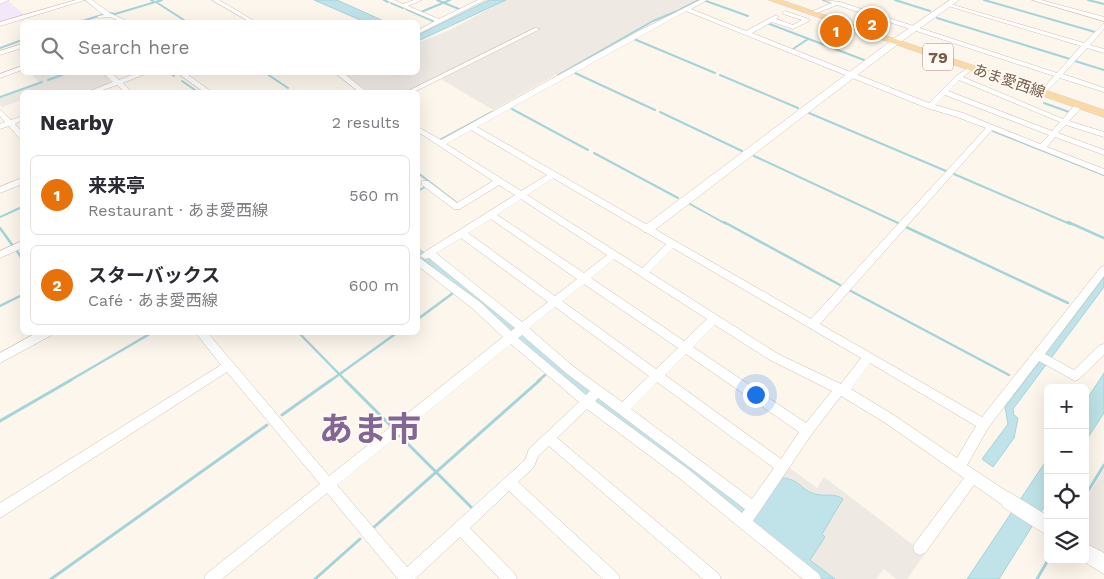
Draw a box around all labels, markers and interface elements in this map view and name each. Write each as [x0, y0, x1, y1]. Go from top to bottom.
pin: 2 [856, 5, 888, 43]
pin: 1 [820, 12, 852, 50]
search box [20, 20, 420, 75]
icon: search [38, 34, 66, 62]
text: Search here [78, 36, 189, 59]
road number: 79 [923, 44, 953, 70]
street label: あま愛西線 [971, 60, 1047, 102]
text: Nearby [40, 110, 113, 135]
text: 2 results [332, 113, 400, 132]
text: 来来亭 [88, 174, 145, 197]
text: 1 [54, 186, 60, 205]
text: 560 m [349, 186, 399, 205]
text: Restaurant · あま愛西線 [88, 201, 268, 220]
text: スターバックス [88, 264, 220, 287]
text: 2 [52, 276, 62, 295]
text: 600 m [349, 276, 399, 295]
text: Café · あま愛西線 [88, 291, 218, 310]
your location [743, 382, 769, 408]
map controls [1044, 384, 1089, 564]
button: + [1044, 384, 1089, 429]
district label: あま市 [319, 409, 421, 449]
button: − [1044, 429, 1089, 474]
button: locate [1044, 474, 1089, 519]
button: layers [1044, 519, 1089, 564]

